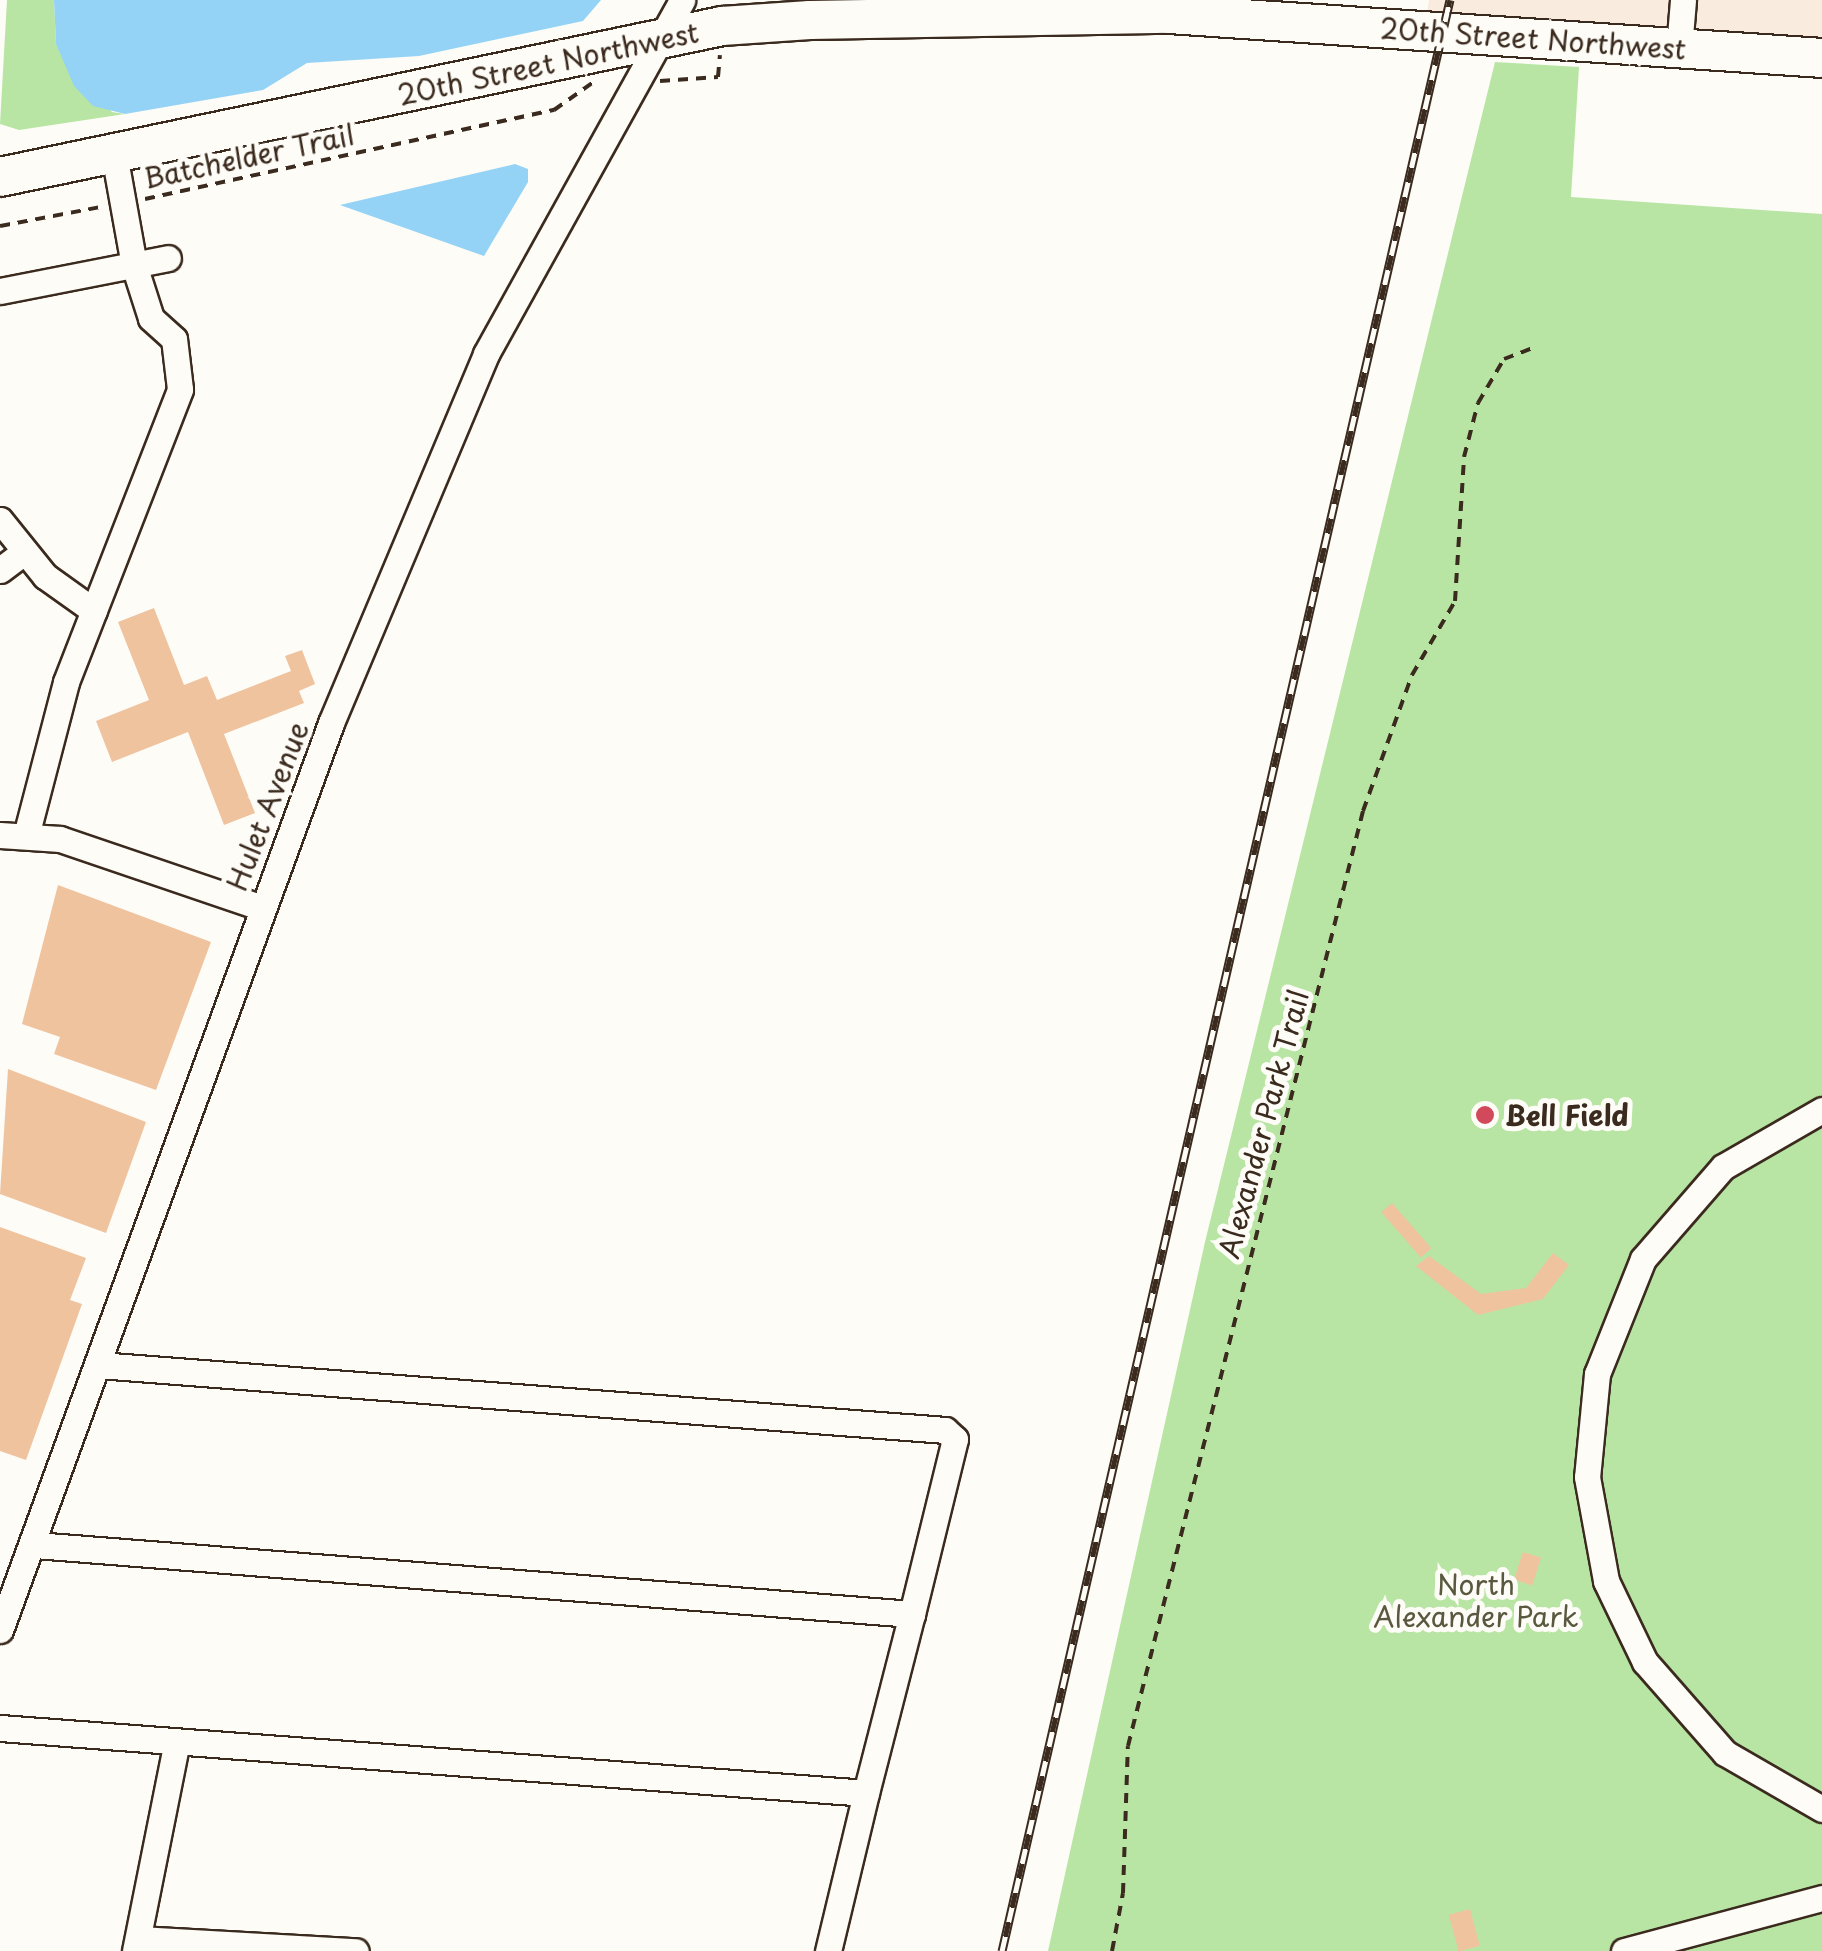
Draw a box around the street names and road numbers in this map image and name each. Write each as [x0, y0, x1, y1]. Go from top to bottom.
street label: 20th Street Northwest [1379, 11, 1687, 65]
street label: 20th Street Northwest [394, 15, 702, 111]
street label: Batchelder Trail [140, 117, 358, 195]
street label: Hulet Avenue [219, 717, 315, 895]
street label: Alexander Park Trail [1211, 985, 1315, 1263]

